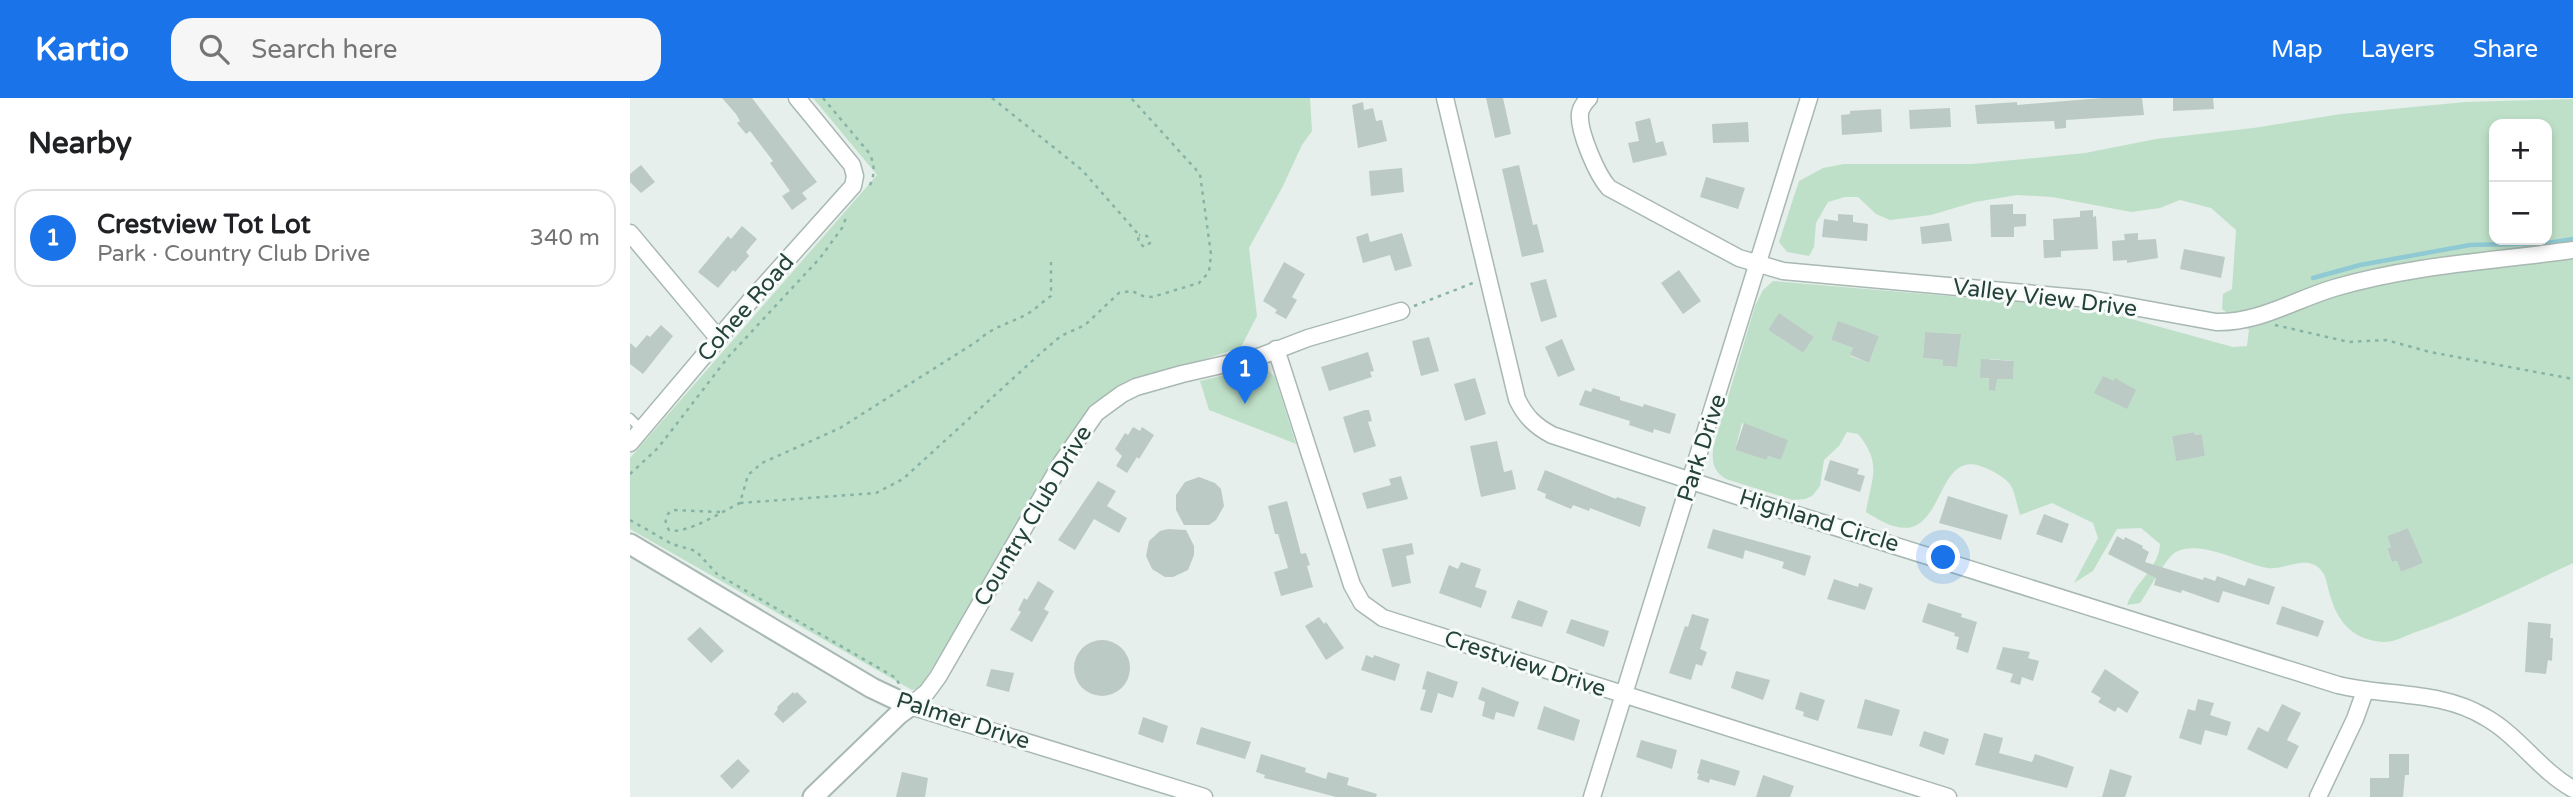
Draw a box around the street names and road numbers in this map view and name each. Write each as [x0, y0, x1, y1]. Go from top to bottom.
street label: Cohee Road [692, 248, 800, 368]
street label: Valley View Drive [1951, 273, 2139, 323]
street label: Park Drive [1671, 391, 1733, 505]
street label: Country Club Drive [968, 420, 1098, 612]
street label: Highland Circle [1736, 483, 1902, 559]
street label: Crestview Drive [1441, 625, 1609, 703]
street label: Palmer Drive [893, 686, 1033, 756]

